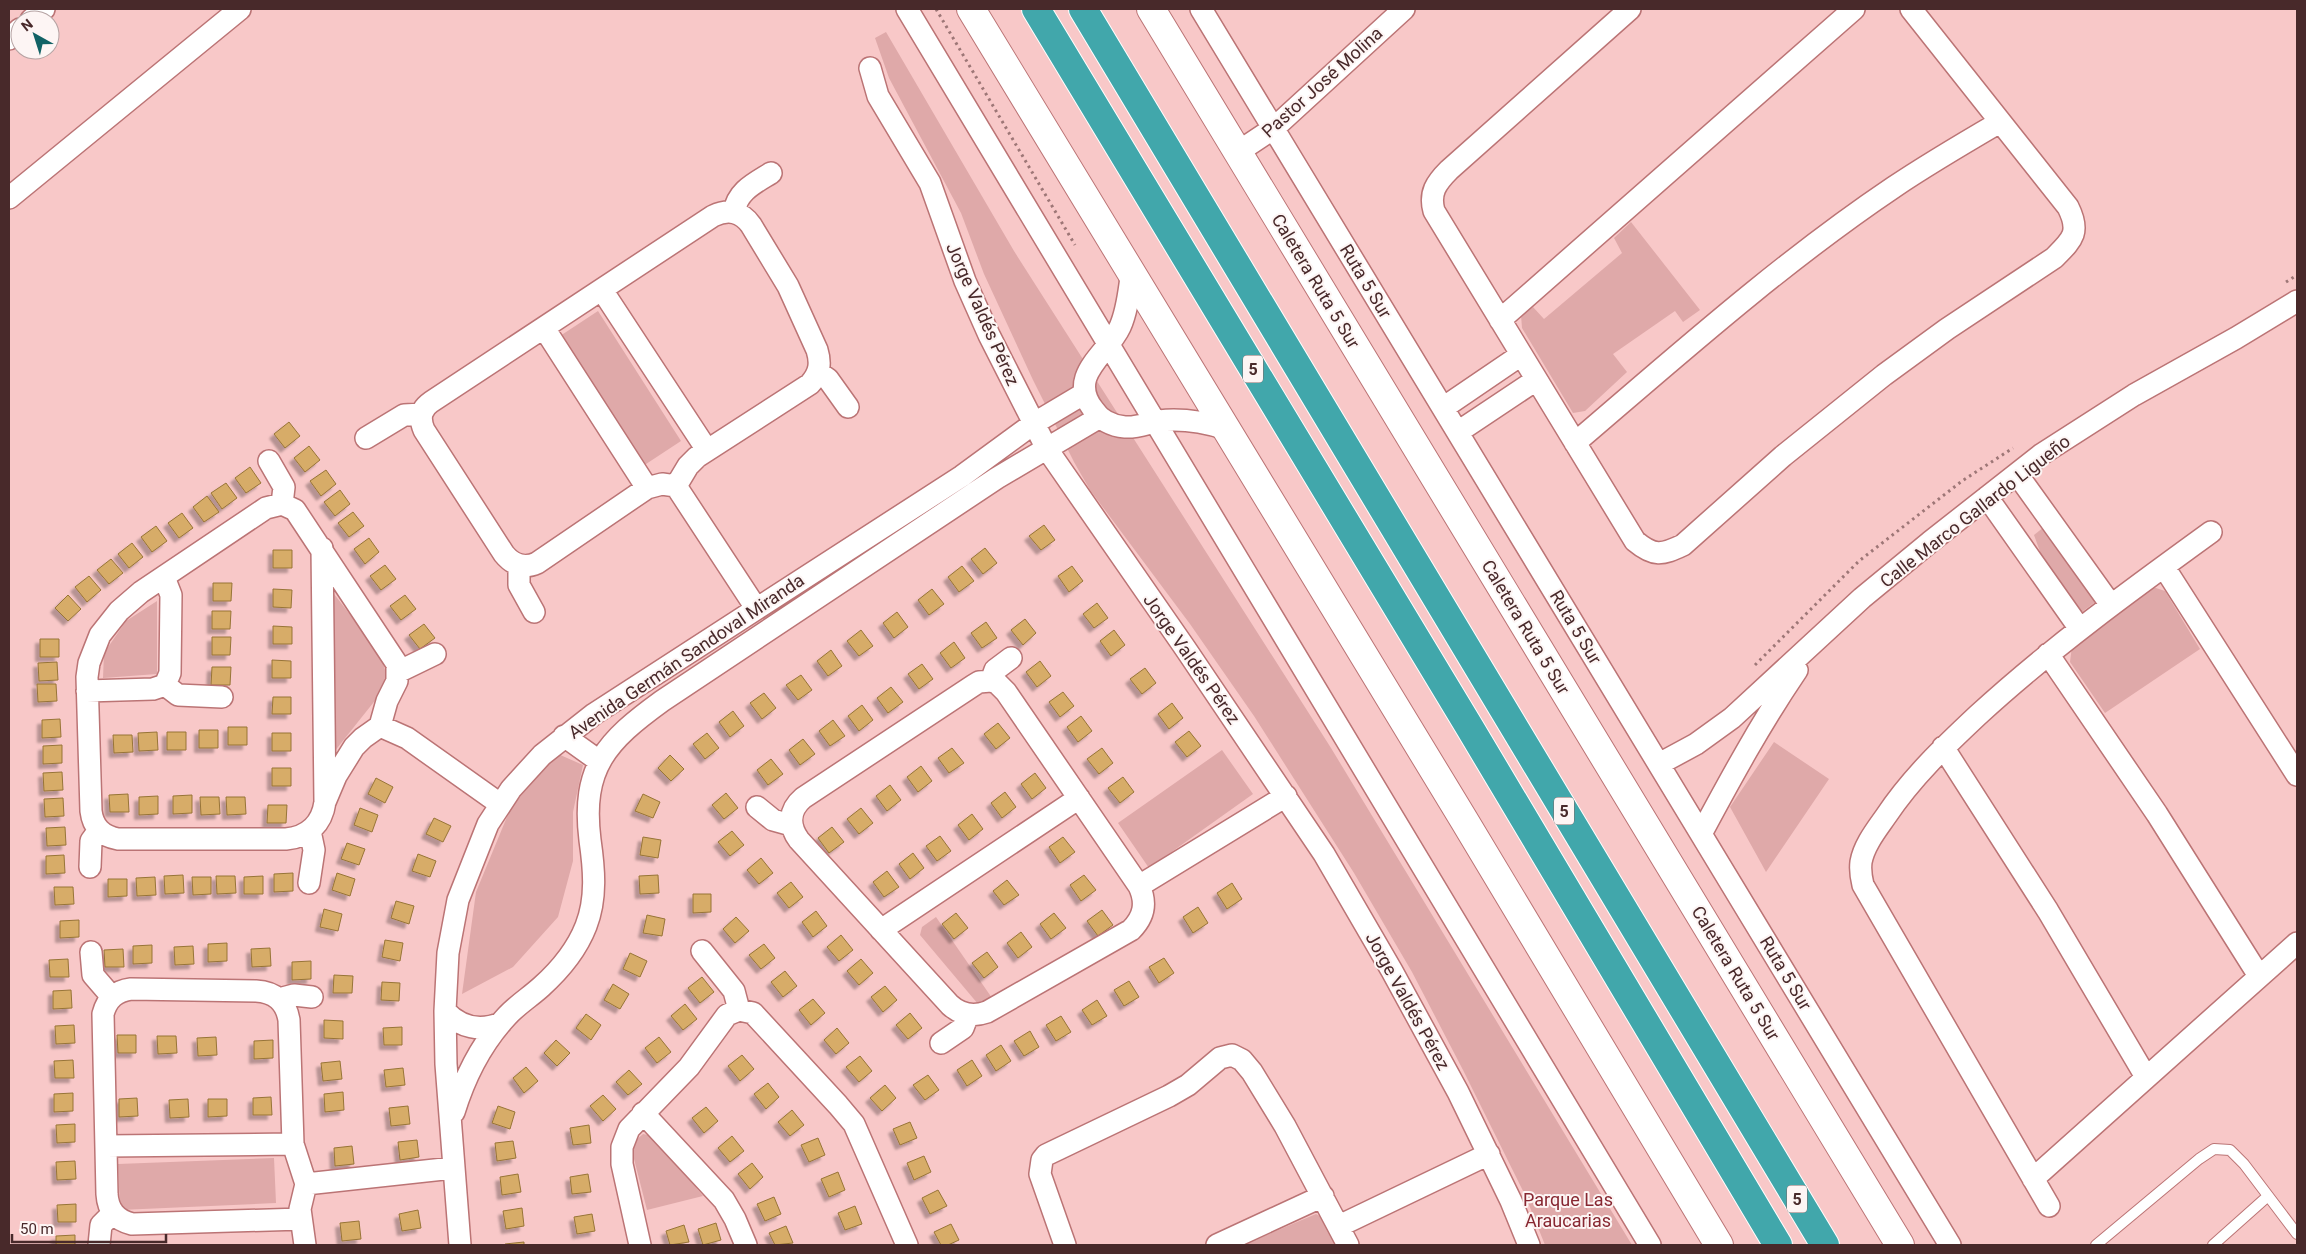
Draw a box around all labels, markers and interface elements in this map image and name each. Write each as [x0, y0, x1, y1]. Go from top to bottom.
north arrow [10, 10, 60, 60]
text: N [18, 16, 36, 34]
street label: Pastor José Molina [1257, 22, 1387, 142]
street label: Caletera Ruta 5 Sur [1267, 210, 1365, 352]
street label: Jorge Valdés Pérez [942, 239, 1024, 389]
street label: Ruta 5 Sur [1336, 240, 1396, 322]
road number: 5 [1243, 356, 1263, 382]
street label: Calle Marco Gallardo Ligueño [1876, 430, 2074, 592]
street label: Caletera Ruta 5 Sur [1477, 556, 1575, 698]
street label: Avenida Germán Sandoval Miranda [564, 569, 808, 743]
street label: Ruta 5 Sur [1546, 586, 1606, 668]
street label: Jorge Valdés Pérez [1139, 590, 1245, 728]
road number: 5 [1554, 798, 1574, 824]
street label: Caletera Ruta 5 Sur [1687, 902, 1785, 1044]
street label: Jorge Valdés Pérez [1361, 929, 1455, 1074]
street label: Ruta 5 Sur [1756, 932, 1816, 1014]
road number: 5 [1787, 1186, 1807, 1212]
park label: Parque Las Araucarias [1523, 1189, 1613, 1231]
scale bar [12, 1212, 166, 1244]
text: 50 m [20, 1220, 54, 1238]

